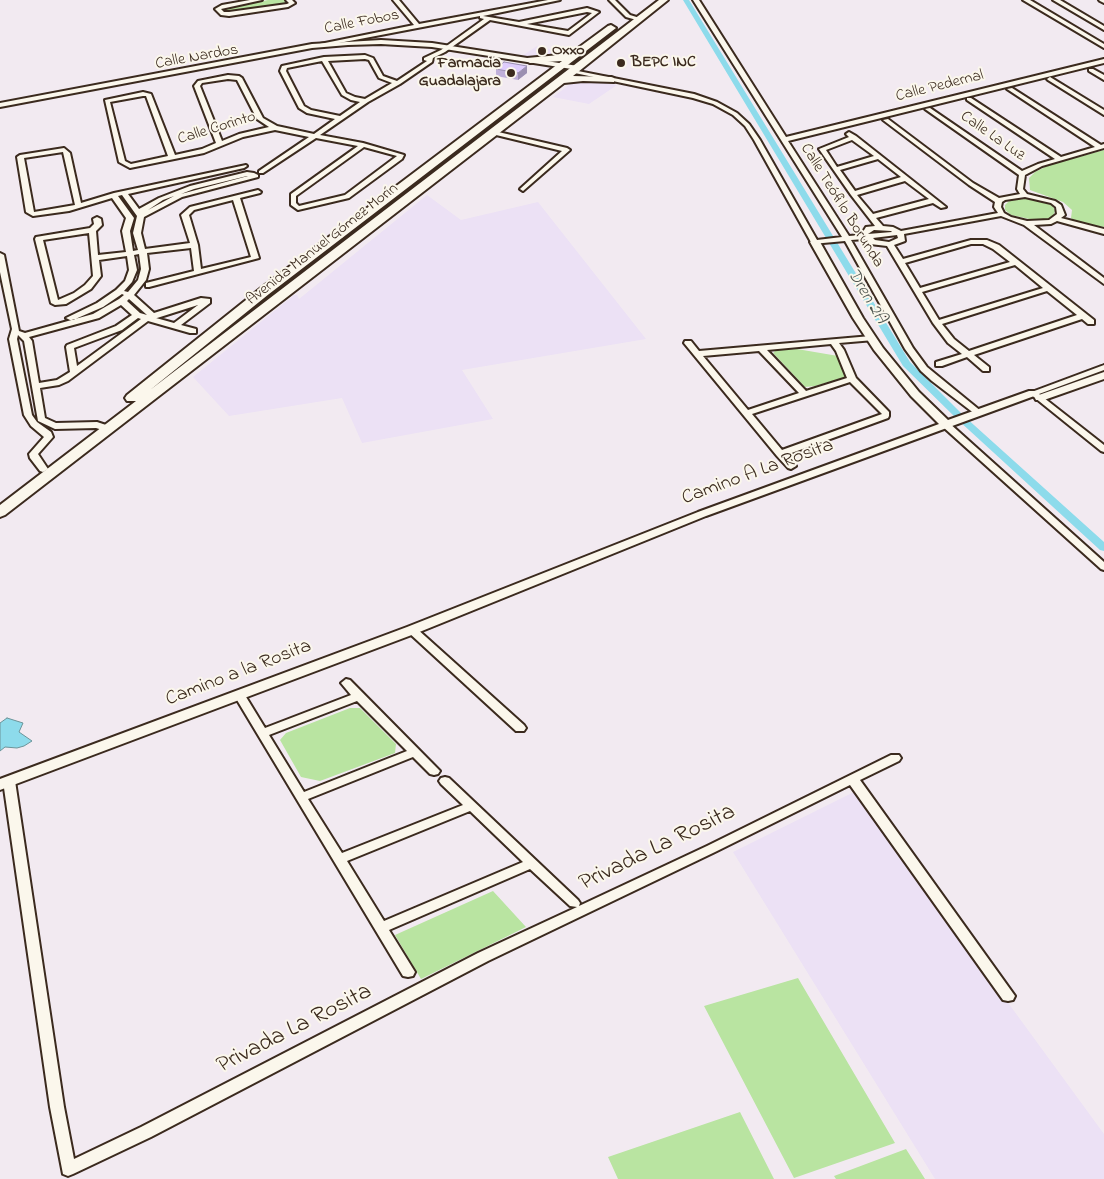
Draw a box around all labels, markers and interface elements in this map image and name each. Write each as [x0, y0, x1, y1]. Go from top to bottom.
street label: Calle Fobos [323, 6, 401, 40]
street label: Calle Nardos [154, 41, 240, 75]
place label: Oxxo [552, 41, 585, 61]
marker: Oxxo [536, 45, 548, 57]
place label: BEPC INC [631, 53, 696, 73]
place label: Farmacia Guadalajara [419, 54, 501, 92]
marker: BEPC INC [615, 57, 627, 69]
marker: Farmacia Guadalajara [505, 67, 517, 79]
street label: Calle Pedernal [894, 67, 986, 107]
street label: Calle Corinto [176, 108, 258, 150]
street label: Calle La Luz [956, 108, 1028, 166]
street label: Calle Teófilo Borunda [795, 140, 887, 272]
street label: Avenida Manuel Gómez Morín [243, 180, 403, 310]
water label: Dren 2A [841, 266, 891, 328]
street label: Camino A La Rosita [679, 434, 837, 512]
street label: Camino a la Rosita [163, 635, 315, 713]
street label: Privada La Rosita [575, 799, 741, 899]
street label: Privada La Rosita [213, 979, 377, 1081]

